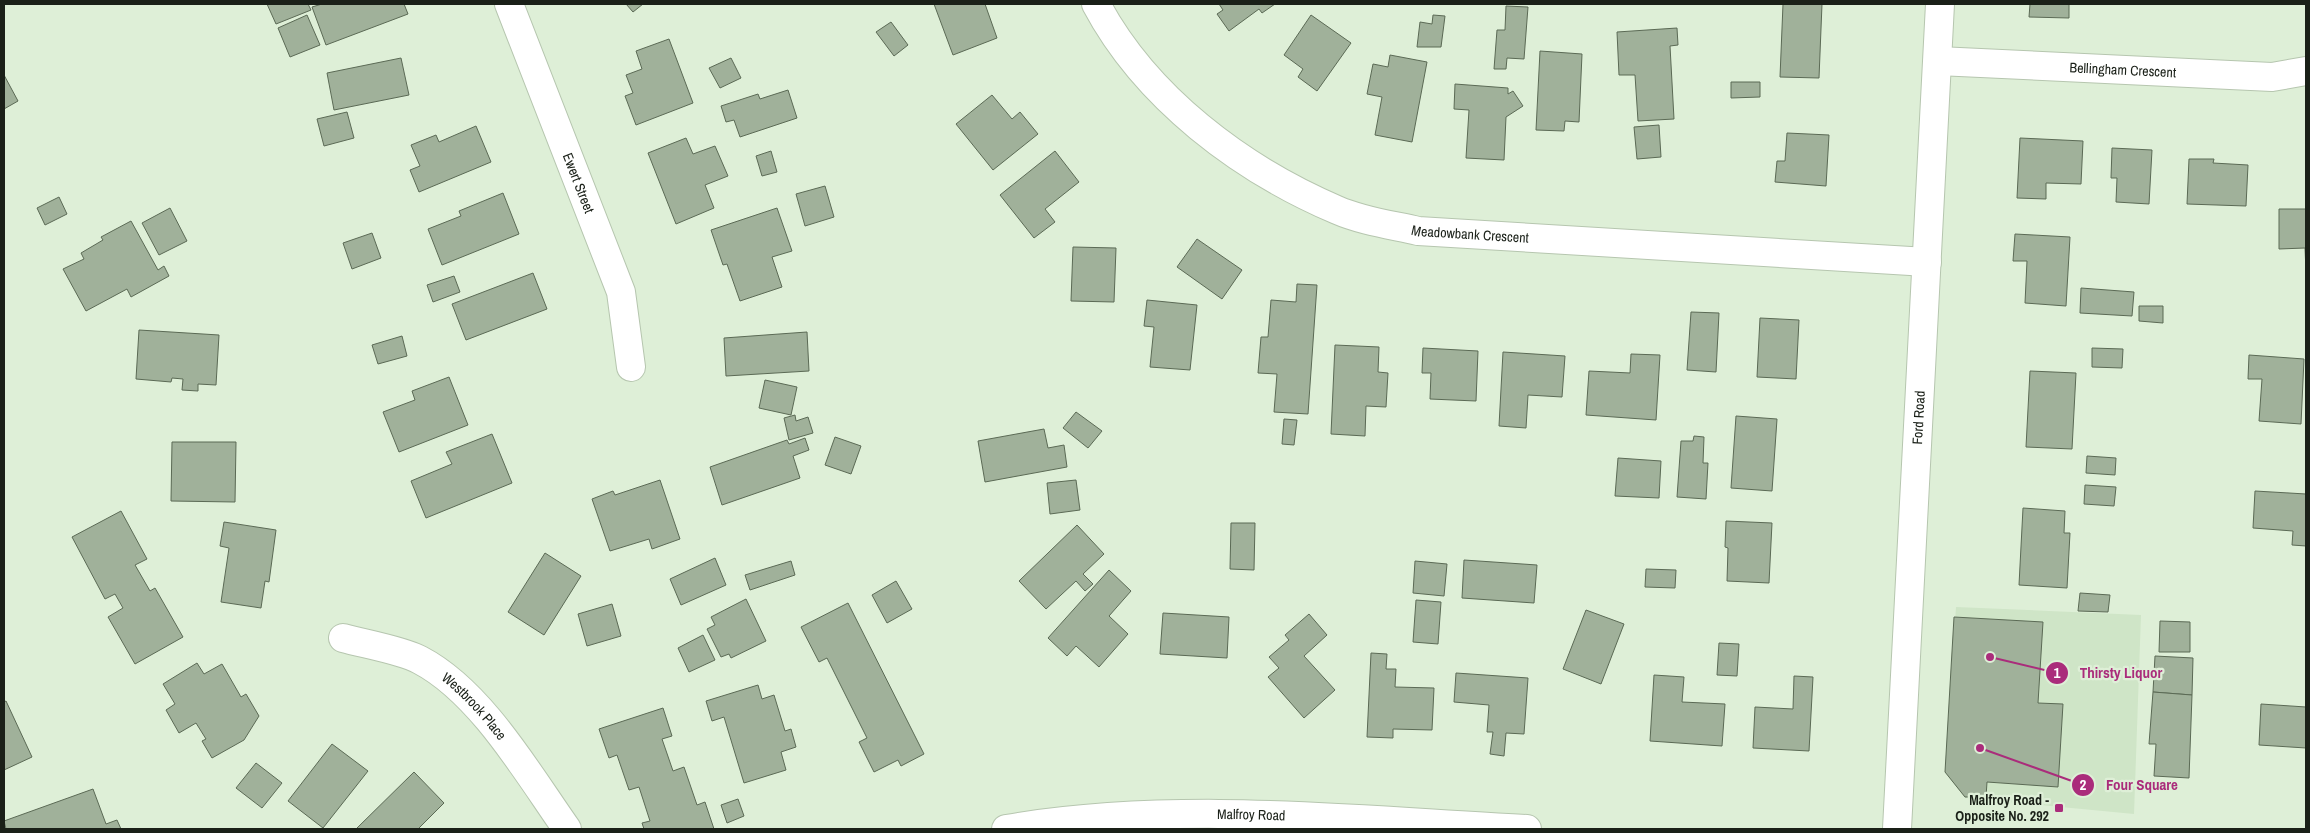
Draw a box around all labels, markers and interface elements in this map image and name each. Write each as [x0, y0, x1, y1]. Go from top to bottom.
street label: Bellingham Crescent [2069, 58, 2177, 81]
street label: Ewert Street [559, 150, 598, 216]
street label: Meadowbank Crescent [1410, 221, 1529, 247]
street label: Ford Road [1908, 390, 1929, 445]
callout: Thirsty Liquor [2045, 658, 2172, 688]
text: 1 [2054, 662, 2061, 683]
text: Thirsty Liquor [2080, 662, 2163, 683]
street label: Westbrook Place [438, 668, 511, 744]
callout: Four Square [2071, 770, 2188, 800]
text: 2 [2080, 774, 2087, 795]
text: Four Square [2106, 774, 2178, 795]
place label: Malfroy Road - Opposite No. 292 [1955, 791, 2049, 825]
marker: Malfroy Road - Opposite No. 292 [2053, 802, 2065, 814]
street label: Malfroy Road [1217, 805, 1286, 824]

